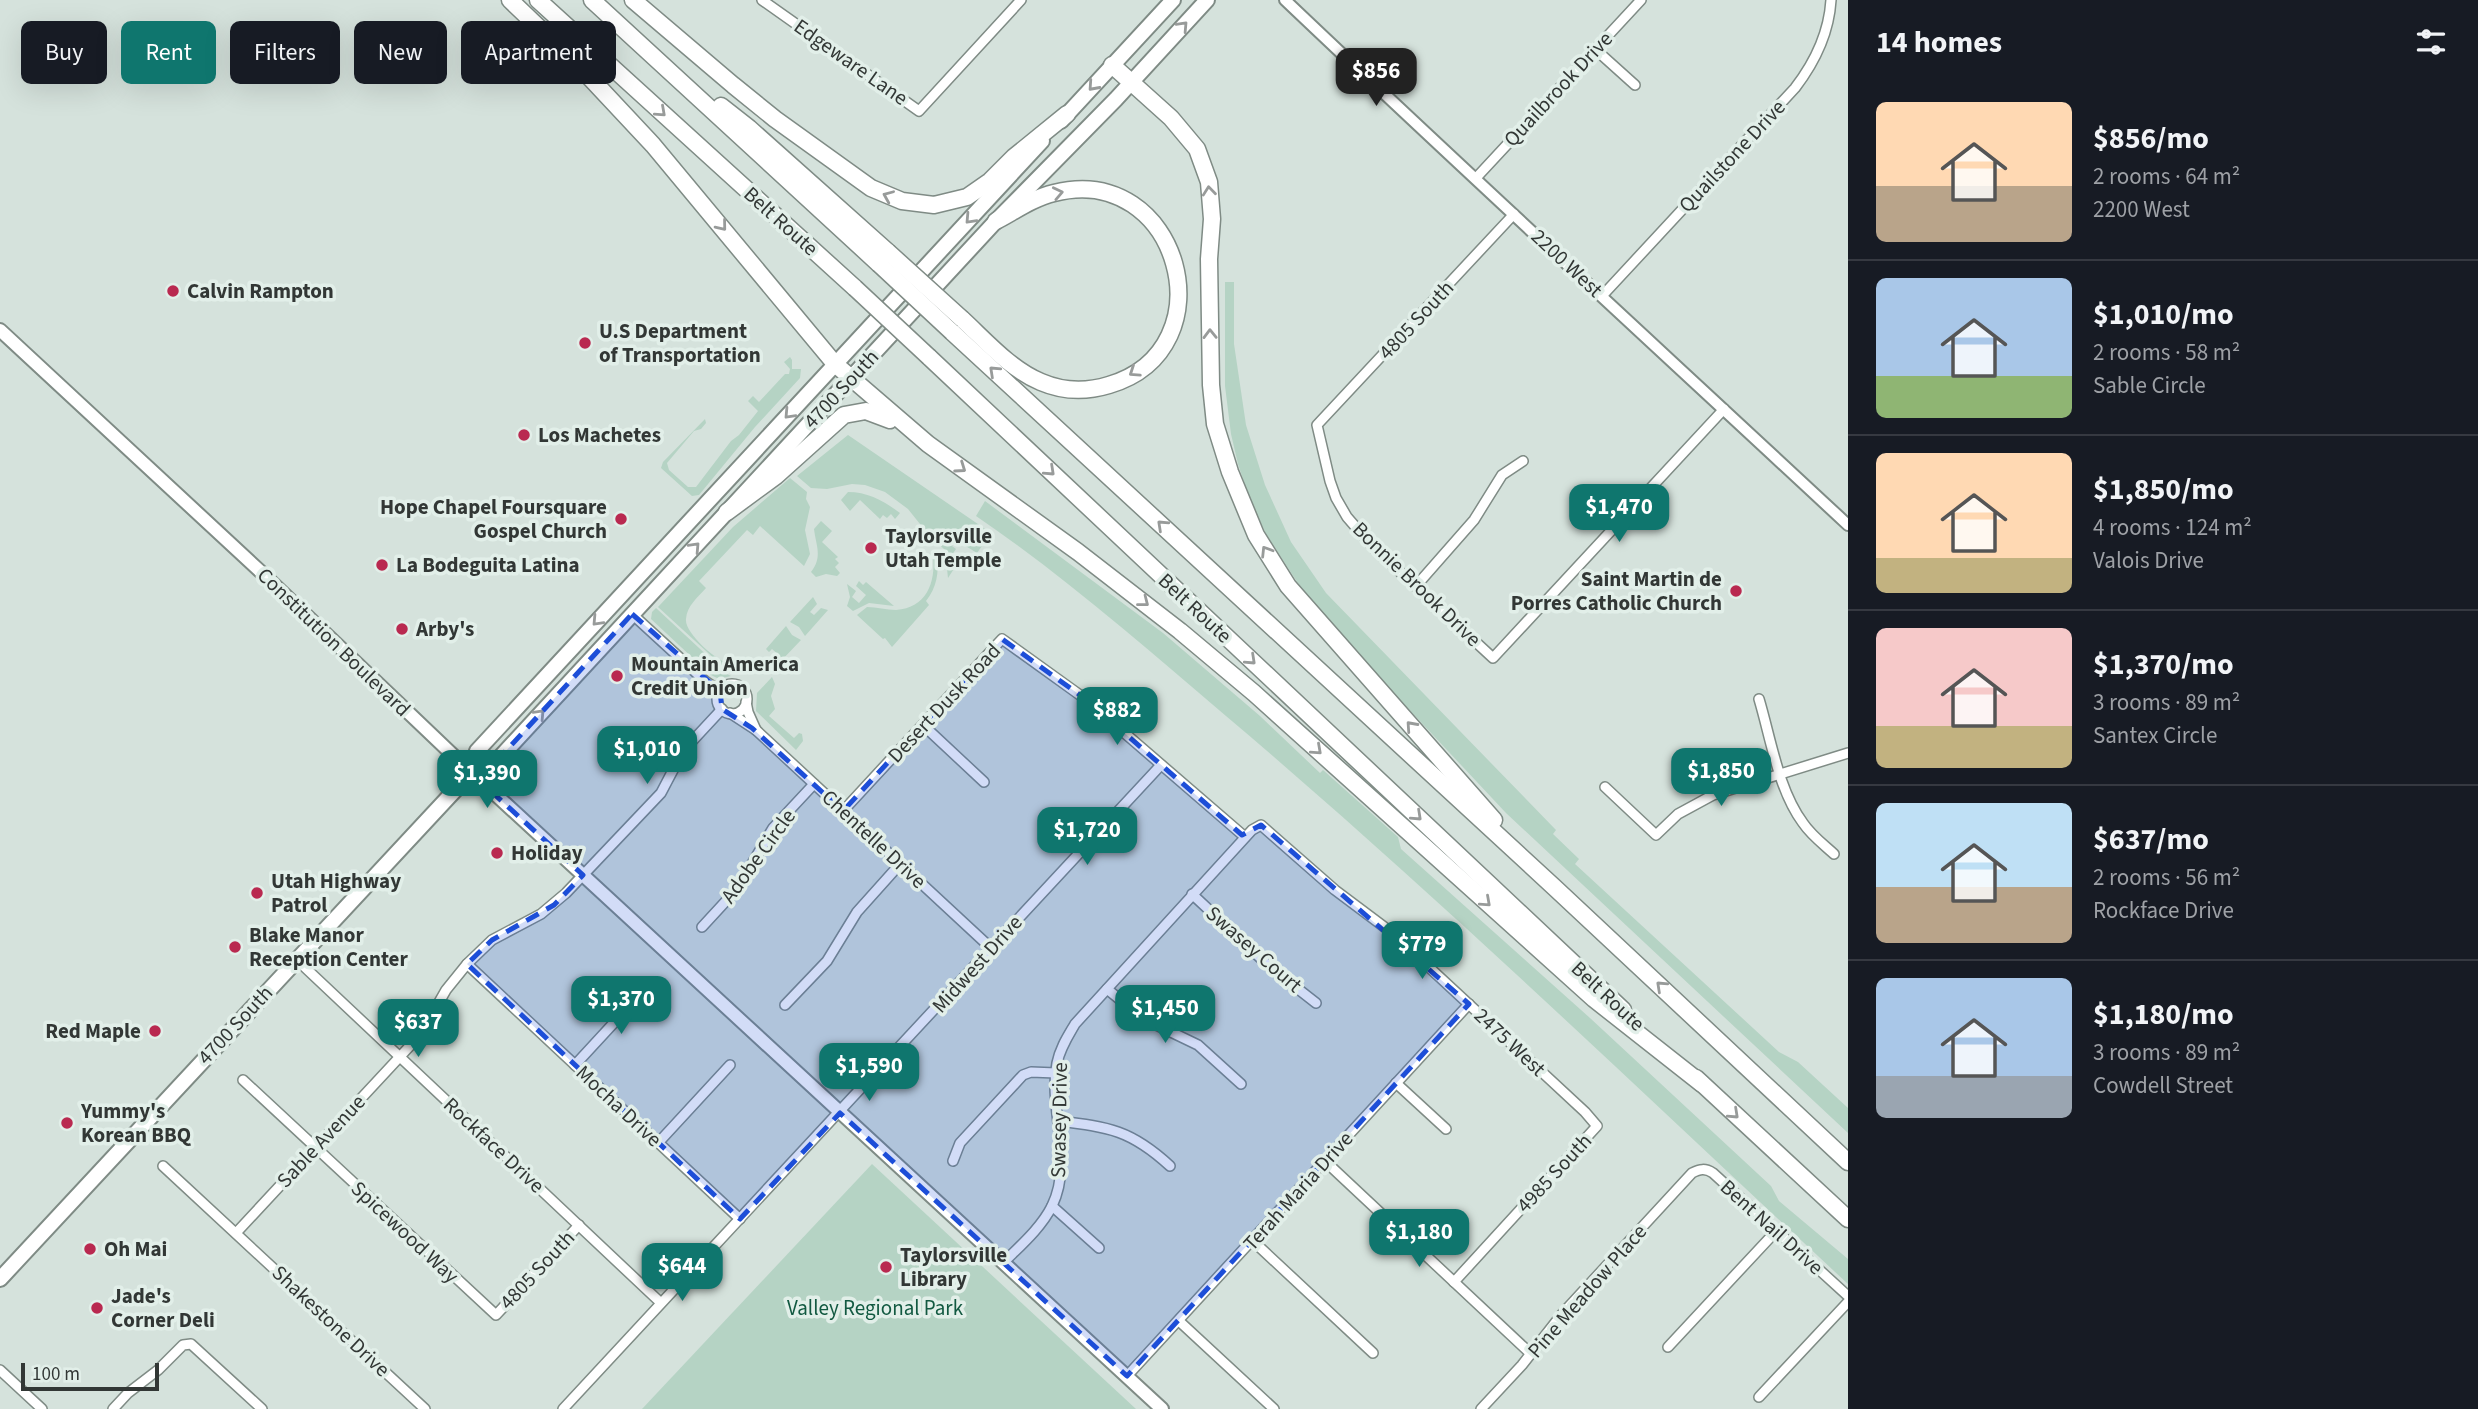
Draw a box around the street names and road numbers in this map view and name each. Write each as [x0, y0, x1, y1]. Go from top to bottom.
street label: Edgeware Lane [788, 12, 914, 112]
street label: Quailbrook Drive [1497, 25, 1619, 153]
street label: Quailstone Drive [1672, 93, 1792, 219]
street label: Belt Route [737, 179, 825, 263]
street label: 2200 West [1524, 222, 1610, 304]
street label: 4805 South [1371, 274, 1461, 366]
street label: 4700 South [796, 343, 886, 435]
street label: Bonnie Brook Drive [1346, 515, 1488, 653]
street label: Constitution Boulevard [251, 561, 417, 723]
street label: Belt Route [1151, 566, 1239, 650]
street label: Desert Dusk Road [881, 636, 1007, 770]
street label: Chentelle Drive [815, 783, 933, 895]
street label: Adobe Circle [713, 803, 803, 909]
street label: Swasey Court [1199, 899, 1309, 999]
street label: Midwest Drive [925, 908, 1029, 1020]
street label: Belt Route [1564, 954, 1652, 1038]
street label: 4700 South [190, 979, 280, 1071]
street label: 2475 West [1467, 1001, 1553, 1083]
street label: Mocha Drive [569, 1058, 669, 1154]
street label: Swasey Drive [1043, 1062, 1075, 1178]
street label: Sable Avenue [270, 1088, 372, 1194]
street label: Rockface Drive [437, 1090, 551, 1200]
street label: Terah Maria Drive [1236, 1125, 1360, 1257]
street label: 4985 South [1509, 1127, 1599, 1219]
street label: Bent Nail Drive [1714, 1172, 1830, 1282]
street label: Spicewood Way [344, 1174, 466, 1290]
street label: Pine Meadow Place [1520, 1217, 1654, 1365]
street label: 4805 South [492, 1224, 582, 1316]
street label: Shakestone Drive [265, 1258, 397, 1384]

